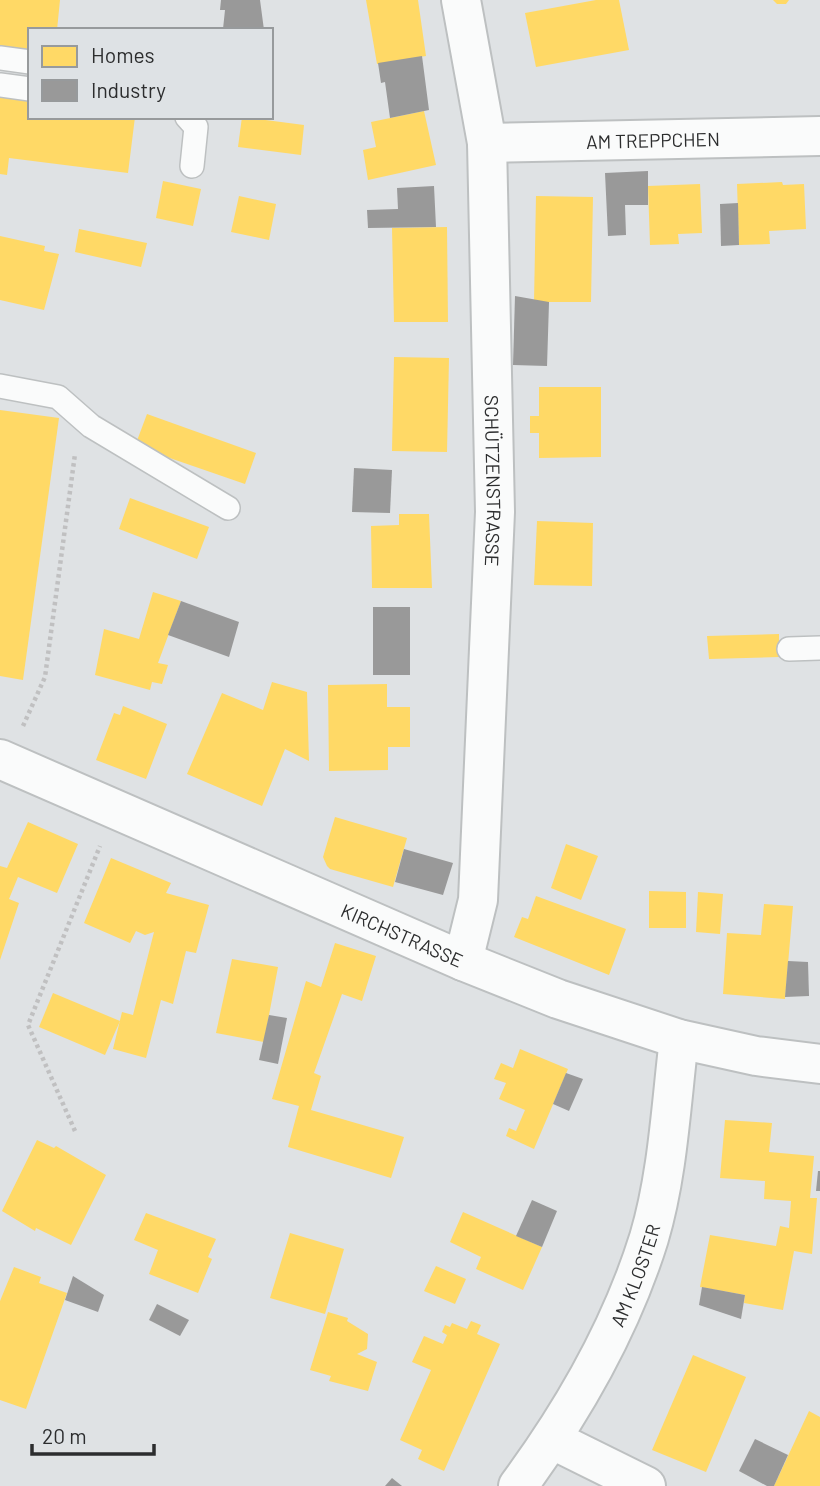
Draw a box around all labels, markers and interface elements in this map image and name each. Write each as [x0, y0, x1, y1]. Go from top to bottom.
legend [28, 28, 273, 119]
text: Homes [91, 42, 155, 67]
text: Industry [91, 77, 166, 102]
street label: AM TREPPCHEN [586, 127, 720, 152]
street label: SCHÜTZENSTRASSE [481, 395, 507, 567]
street label: KIRCHSTRASSE [338, 898, 467, 971]
street label: AM KLOSTER [605, 1221, 664, 1330]
scale bar [32, 1412, 154, 1456]
text: 20 m [42, 1423, 87, 1448]

